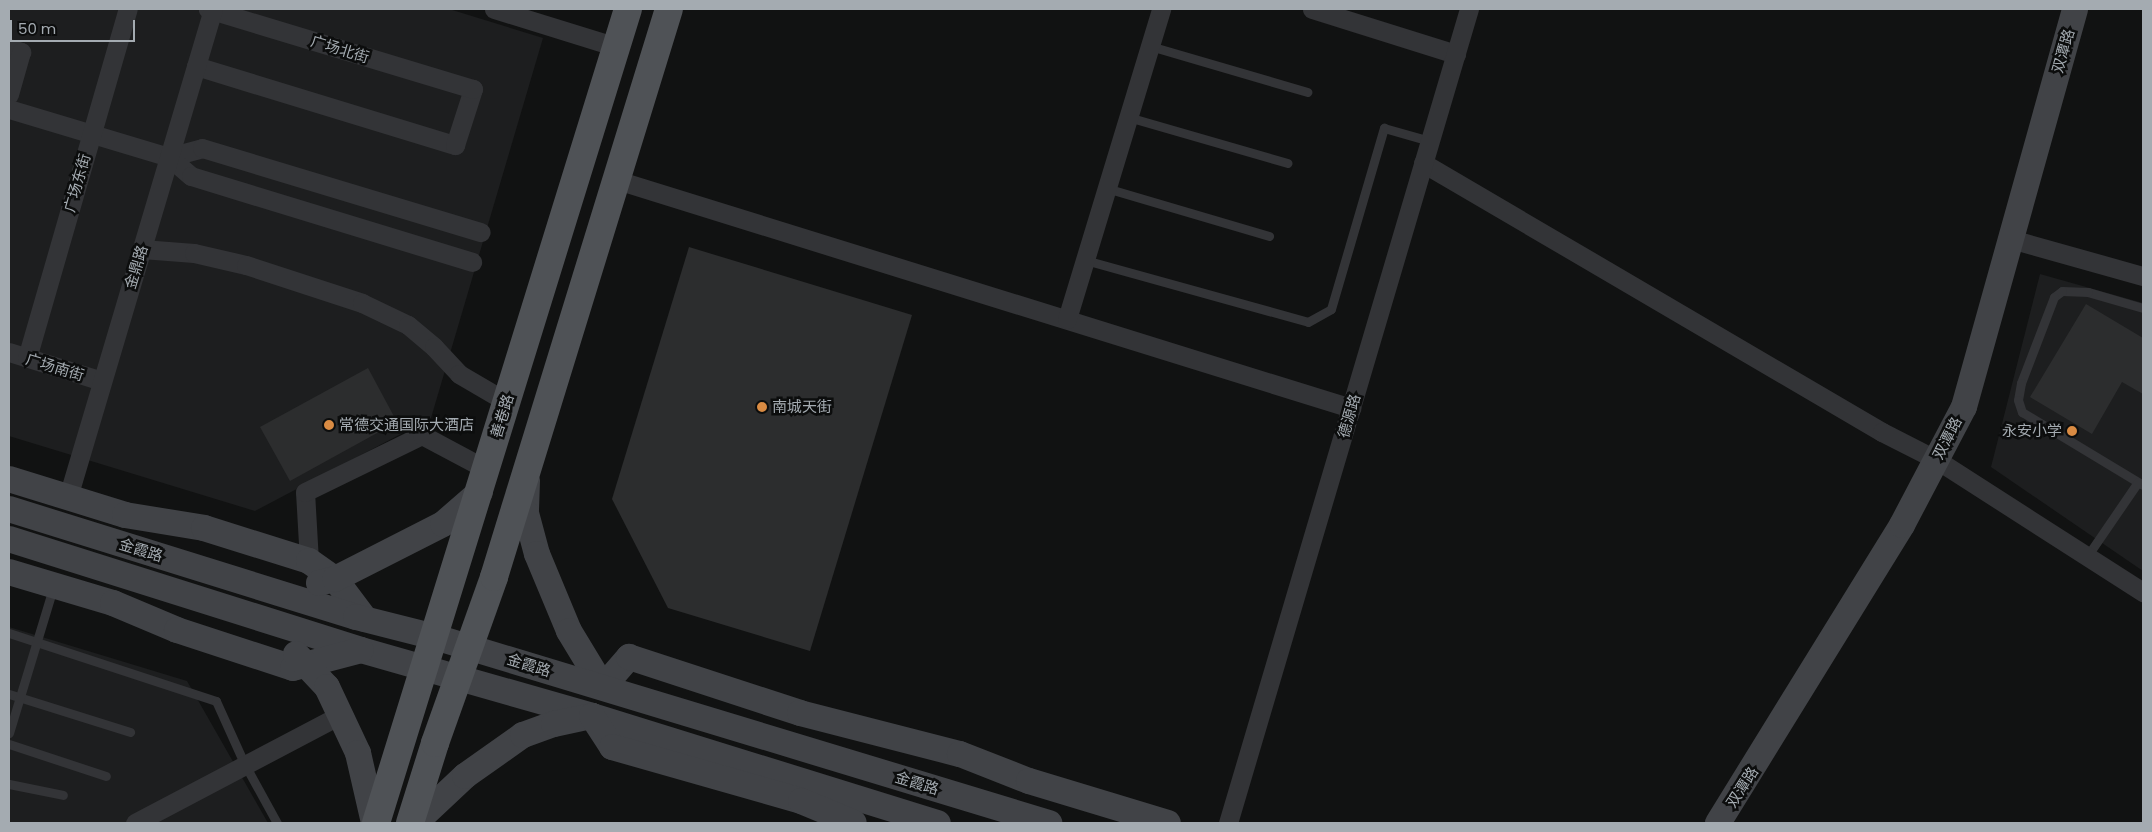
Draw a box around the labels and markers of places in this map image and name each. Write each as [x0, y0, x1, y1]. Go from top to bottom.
place label: 南城天街 [772, 398, 832, 416]
marker: 南城天街 [756, 401, 768, 413]
place label: 常德交通国际大酒店 [339, 416, 474, 434]
marker: 常德交通国际大酒店 [323, 419, 335, 431]
place label: 永安小学 [2002, 422, 2062, 440]
marker: 永安小学 [2066, 425, 2078, 437]

